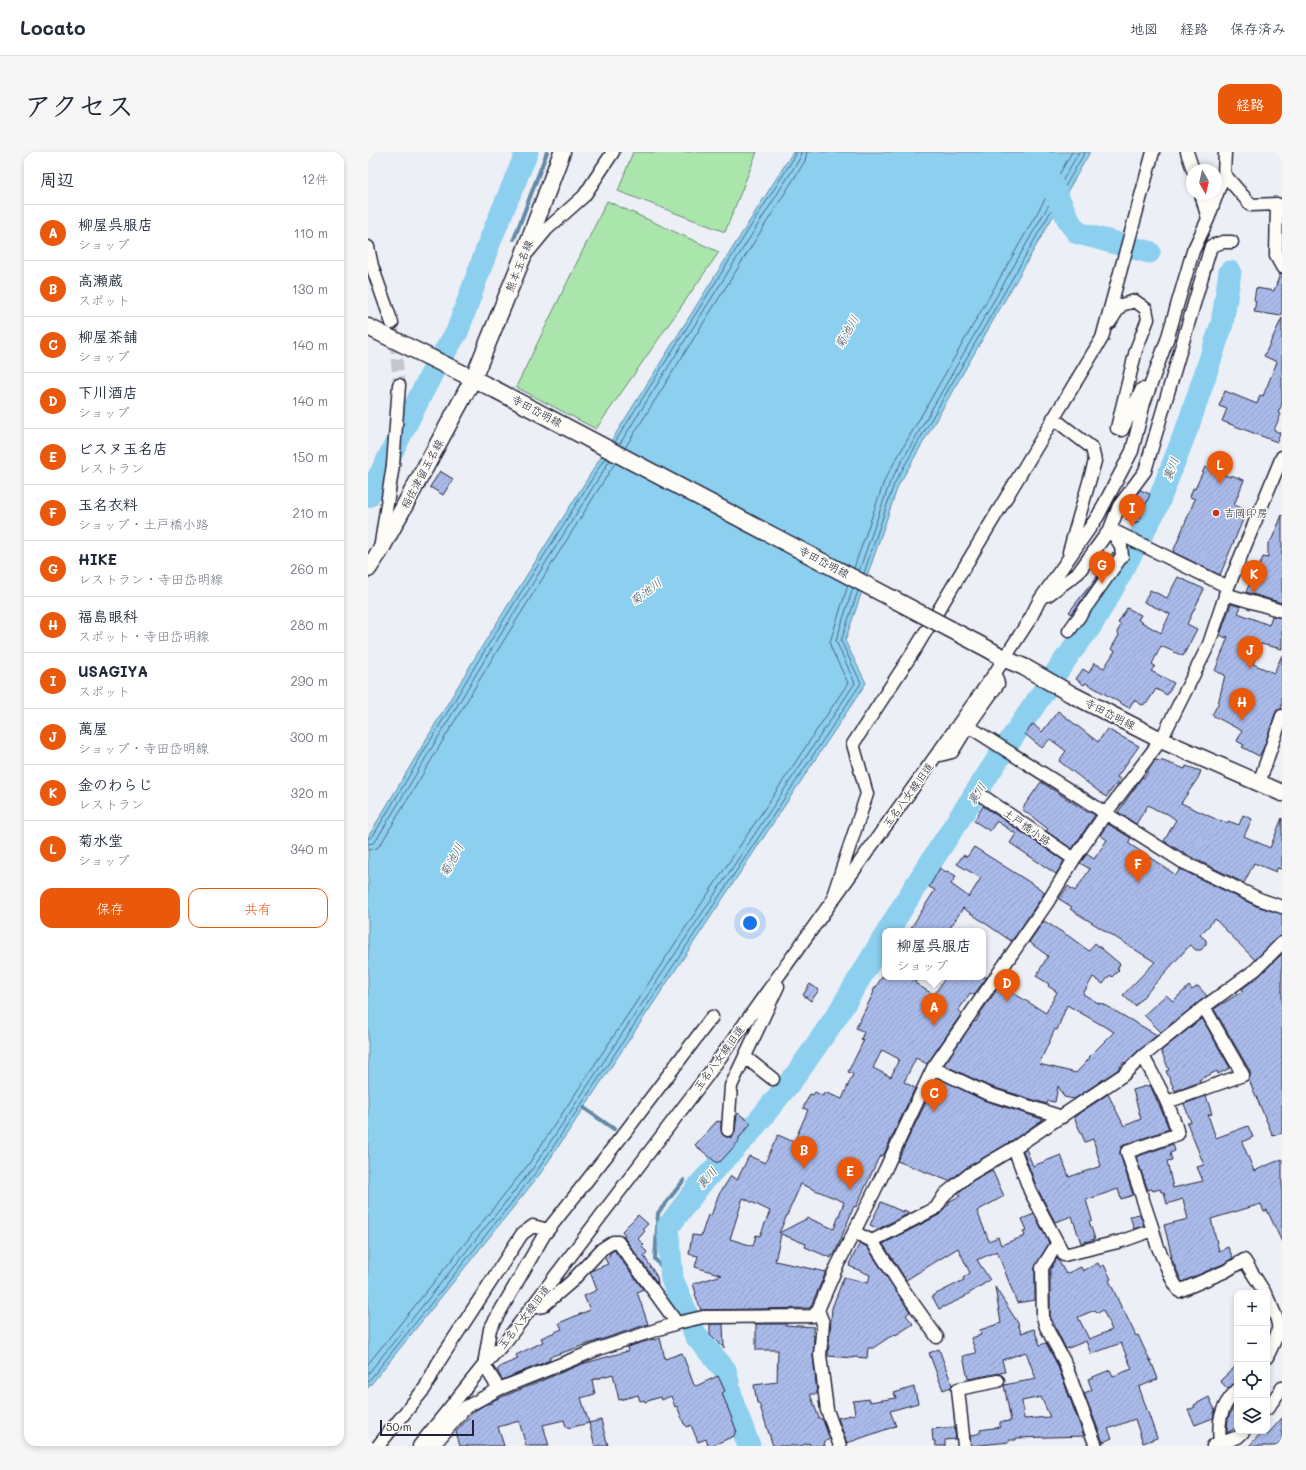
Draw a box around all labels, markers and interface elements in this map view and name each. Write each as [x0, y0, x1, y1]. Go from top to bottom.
text: Locato [20, 15, 86, 40]
text: 地図 [1130, 19, 1158, 38]
text: 経路 [1180, 19, 1208, 38]
text: 保存済み [1230, 19, 1286, 38]
button: 経路 [1218, 84, 1282, 124]
text: アクセス [24, 87, 134, 123]
north arrow [1186, 164, 1222, 200]
text: 周辺 [40, 168, 74, 190]
text: 12件 [302, 170, 328, 187]
text: 柳屋呉服店 [78, 214, 153, 234]
text: A [48, 224, 58, 241]
text: 110 m [294, 224, 328, 241]
text: ショップ [78, 235, 129, 252]
street label: 熊本玉名線 [501, 238, 536, 294]
text: 高瀬蔵 [78, 270, 123, 290]
text: B [49, 280, 57, 297]
text: 130 m [292, 280, 328, 297]
text: スポット [78, 291, 130, 308]
water label: 菊池川 [830, 312, 862, 351]
text: 柳屋茶舗 [78, 326, 138, 346]
text: C [48, 336, 58, 353]
text: 140 m [292, 336, 328, 353]
text: ショップ [78, 347, 129, 364]
text: 下川酒店 [78, 382, 138, 402]
street label: 寺田岱明線 [509, 391, 565, 430]
text: D [48, 392, 58, 409]
text: 140 m [292, 392, 328, 409]
text: ショップ [78, 403, 129, 420]
street label: 稲佐津留玉名線 [397, 436, 446, 511]
text: ビスヌ玉名店 [78, 438, 168, 458]
text: E [49, 448, 57, 465]
text: 150 m [292, 448, 328, 465]
pin: L [1207, 451, 1233, 484]
water label: 裏川 [1158, 455, 1182, 483]
text: レストラン [78, 459, 144, 476]
text: 玉名衣料 [78, 494, 138, 514]
pin: I [1119, 494, 1145, 527]
text: F [49, 504, 57, 521]
text: 210 m [292, 504, 328, 521]
place label: 吉岡印房 [1224, 505, 1268, 520]
marker: 吉岡印房 [1211, 508, 1221, 518]
text: ショップ · 土戸橋小路 [78, 515, 208, 532]
street label: 寺田岱明線 [796, 542, 852, 581]
text: HIKE [78, 549, 117, 569]
pin: G [1089, 551, 1115, 584]
text: G [48, 560, 58, 577]
text: 260 m [290, 560, 328, 577]
pin: K [1241, 560, 1267, 593]
text: レストラン · 寺田岱明線 [78, 570, 223, 587]
water label: 菊池川 [626, 574, 665, 608]
text: 福島眼科 [78, 606, 138, 626]
text: H [48, 616, 58, 633]
text: 280 m [290, 616, 328, 633]
text: スポット · 寺田岱明線 [78, 627, 209, 644]
pin: J [1237, 636, 1263, 669]
text: USAGIYA [78, 661, 148, 681]
text: I [50, 672, 56, 689]
text: 290 m [291, 672, 328, 689]
text: スポット [78, 682, 130, 699]
pin: H [1229, 688, 1255, 721]
street label: 寺田岱明線 [1082, 694, 1138, 733]
text: 萬屋 [78, 718, 108, 738]
text: J [49, 728, 57, 745]
text: 300 m [290, 728, 328, 745]
text: ショップ · 寺田岱明線 [78, 739, 208, 756]
street label: 玉名八女線旧道 [879, 759, 936, 830]
text: 金のわらじ [78, 774, 153, 794]
water label: 裏川 [963, 779, 989, 808]
text: K [49, 784, 57, 801]
text: 320 m [291, 784, 328, 801]
text: レストラン [78, 795, 144, 812]
street label: 土戸橋小路 [1000, 805, 1054, 849]
text: 菊水堂 [78, 830, 123, 850]
text: L [49, 840, 57, 857]
text: 340 m [290, 840, 328, 857]
water label: 菊池川 [436, 840, 467, 879]
pin: F [1125, 850, 1151, 883]
text: ショップ [78, 851, 129, 868]
button: 保存 [40, 888, 180, 928]
button: 共有 [188, 888, 328, 928]
your location [740, 913, 760, 933]
popup [882, 928, 986, 980]
text: 柳屋呉服店 [896, 935, 972, 955]
text: ショップ [896, 956, 948, 973]
pin: D [994, 969, 1020, 1002]
pin: A [921, 993, 947, 1026]
street label: 玉名八女線旧道 [690, 1022, 747, 1093]
pin: C [921, 1079, 947, 1112]
pin: B [791, 1136, 817, 1169]
pin: E [837, 1157, 863, 1190]
water label: 裏川 [692, 1163, 720, 1192]
street label: 玉名八女線旧道 [494, 1282, 553, 1352]
map controls [1234, 1290, 1270, 1434]
button: + [1234, 1290, 1270, 1326]
button: − [1234, 1326, 1270, 1362]
button: locate [1234, 1362, 1270, 1398]
button: layers [1234, 1398, 1270, 1434]
scale bar [380, 1418, 474, 1437]
text: 50 m [386, 1419, 412, 1434]

